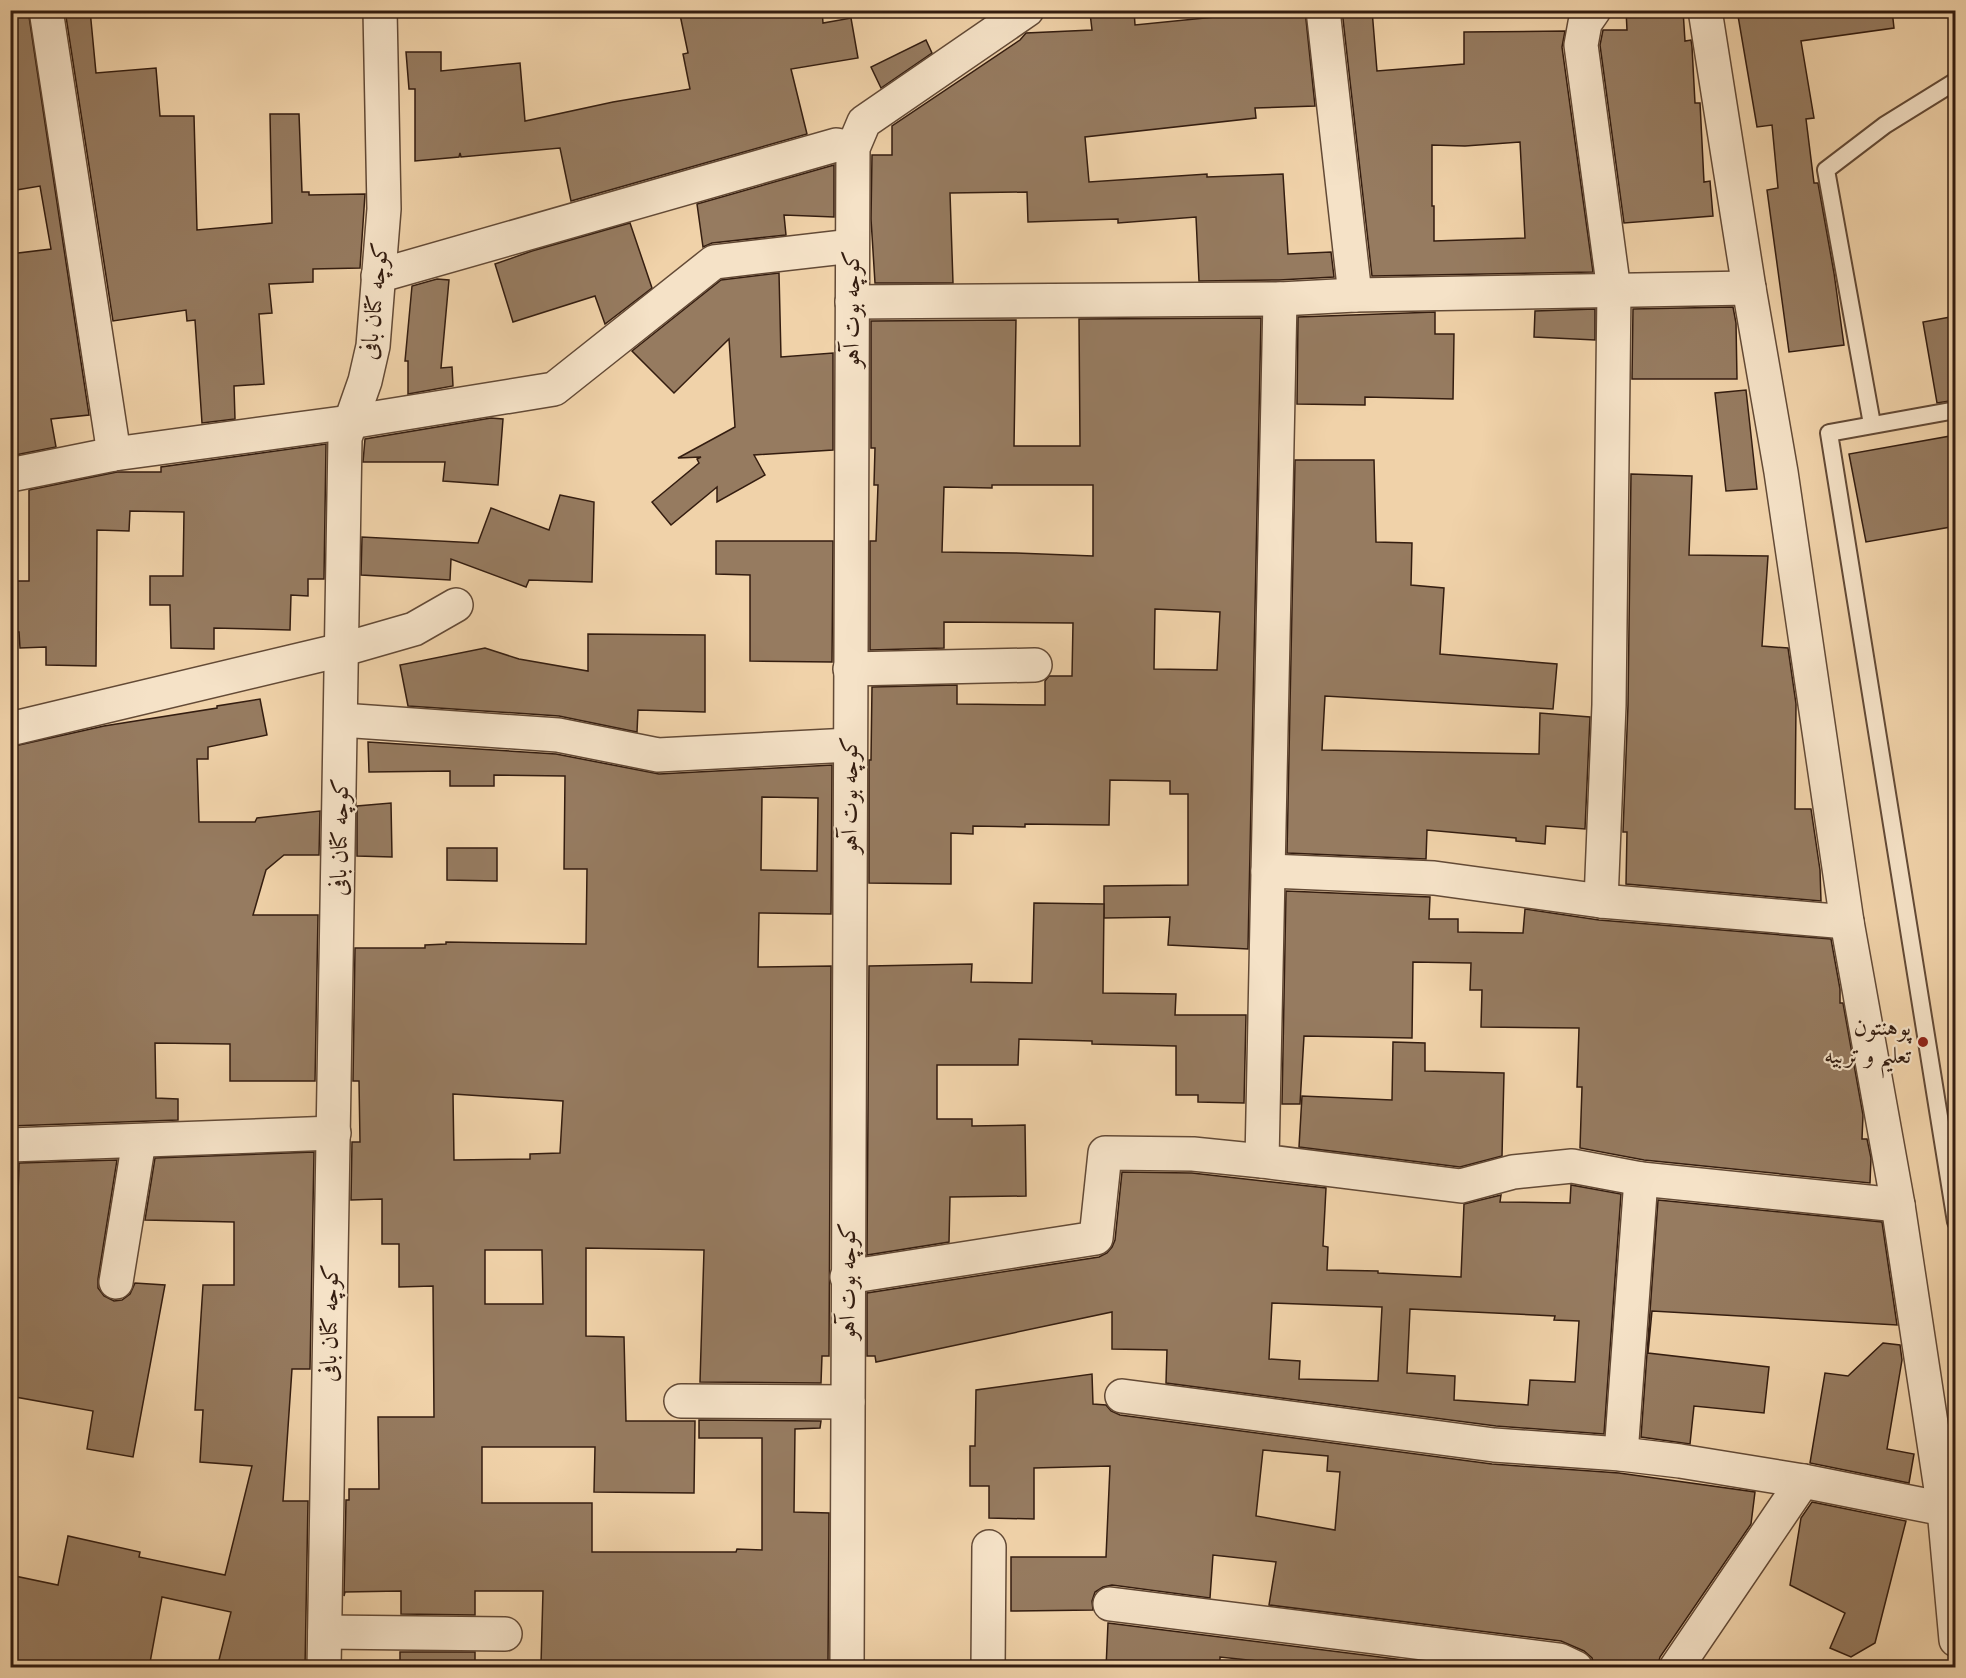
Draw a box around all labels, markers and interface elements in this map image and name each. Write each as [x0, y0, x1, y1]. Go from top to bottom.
street label: کوچه کتان بافی [354, 241, 397, 361]
street label: کوچه بوت آهو [837, 250, 868, 370]
street label: کوچه بوت آهو [835, 736, 866, 856]
street label: کوچه کتان بافی [324, 778, 357, 896]
place label: پوهنتون تعلیم و تربیه [1824, 1013, 1912, 1079]
marker: پوهنتون تعلیم و تربیه [1916, 1035, 1930, 1049]
street label: کوچه بوت آهو [833, 1222, 864, 1342]
street label: کوچه کتان بافی [314, 1264, 347, 1382]

